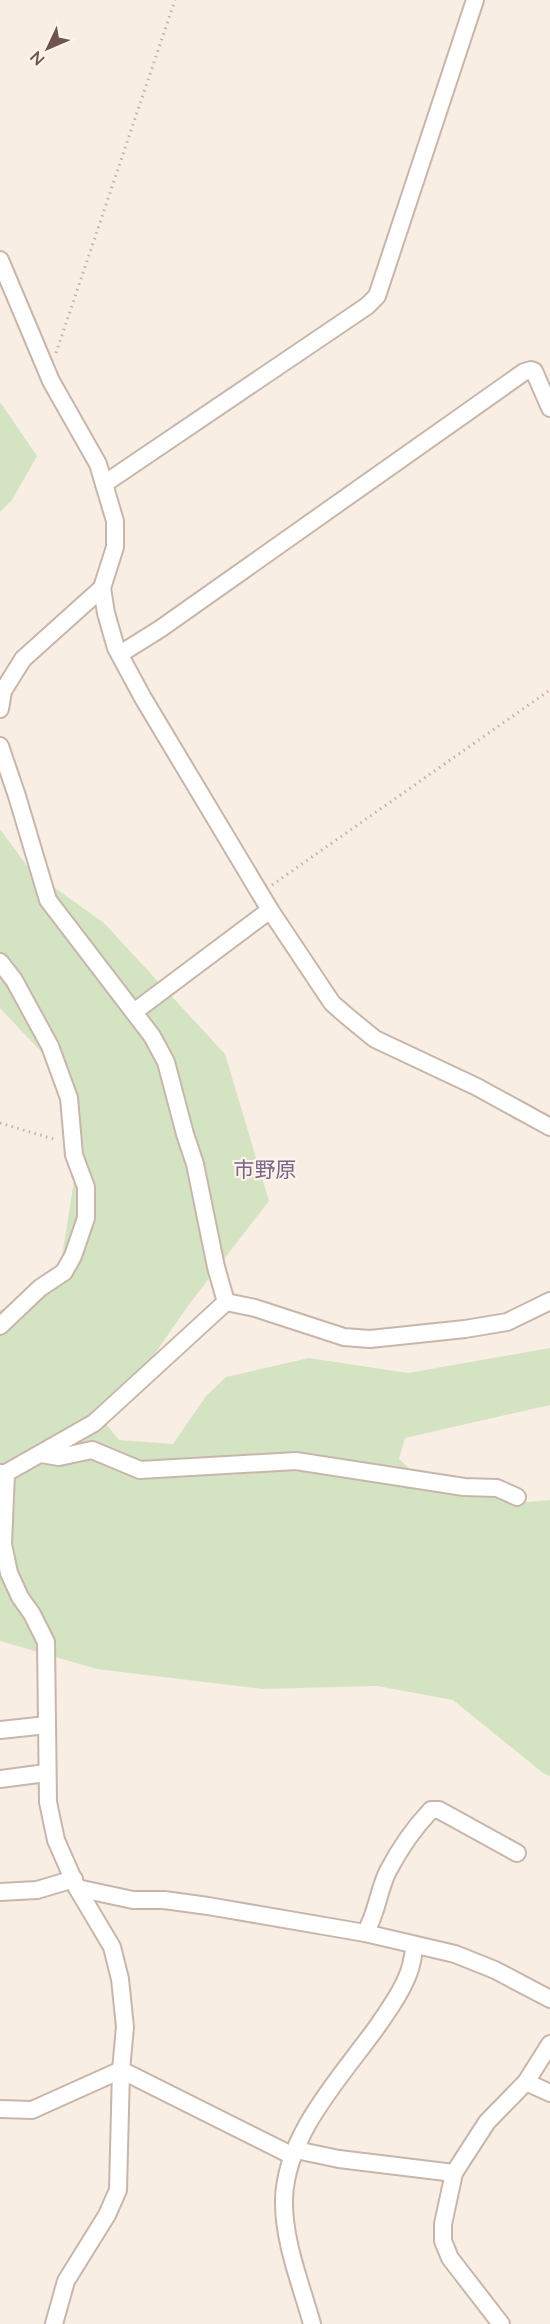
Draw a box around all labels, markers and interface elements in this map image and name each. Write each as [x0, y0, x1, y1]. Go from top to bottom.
north arrow [18, 18, 78, 78]
text: N [26, 48, 48, 70]
district label: 市野原 [234, 1156, 297, 1181]

